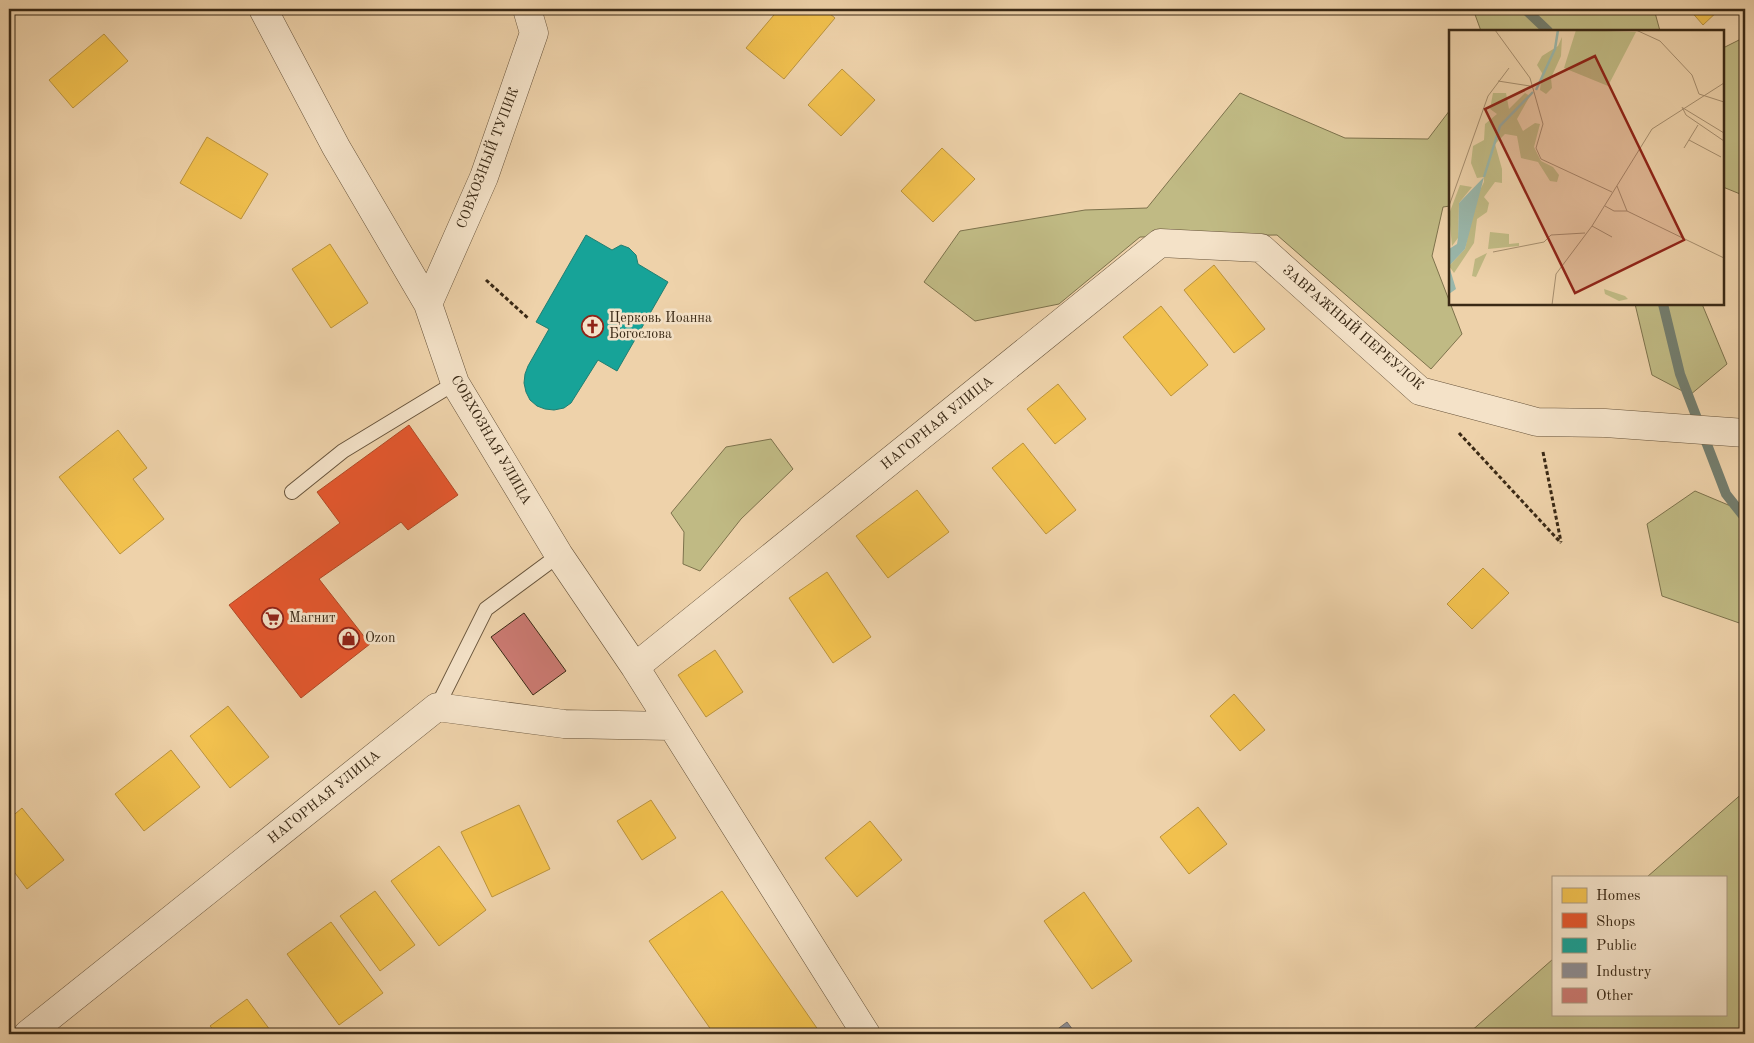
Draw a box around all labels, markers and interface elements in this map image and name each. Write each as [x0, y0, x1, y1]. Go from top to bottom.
inset map [1449, 30, 1724, 305]
street label: СОВХОЗНЫЙ ТУПИК [451, 84, 521, 231]
street label: ЗАВРАЖНЫЙ ПЕРЕУЛОК [1280, 260, 1429, 393]
place label: Церковь Иоанна Богослова [609, 311, 712, 341]
church icon: Церковь Иоанна Богослова [581, 314, 605, 338]
street label: СОВХОЗНАЯ УЛИЦА [448, 373, 534, 507]
street label: НАГОРНАЯ УЛИЦА [878, 373, 996, 472]
supermarket icon: Магнит [261, 606, 285, 630]
place label: Магнит [289, 611, 336, 625]
shop icon: Ozon [337, 626, 361, 650]
place label: Ozon [365, 631, 396, 645]
street label: НАГОРНАЯ УЛИЦА [265, 747, 383, 846]
legend [1552, 876, 1726, 1016]
text: Homes [1596, 889, 1641, 904]
text: Shops [1596, 915, 1635, 930]
text: Public [1596, 939, 1637, 954]
text: Industry [1596, 965, 1652, 980]
text: Other [1596, 989, 1633, 1004]

